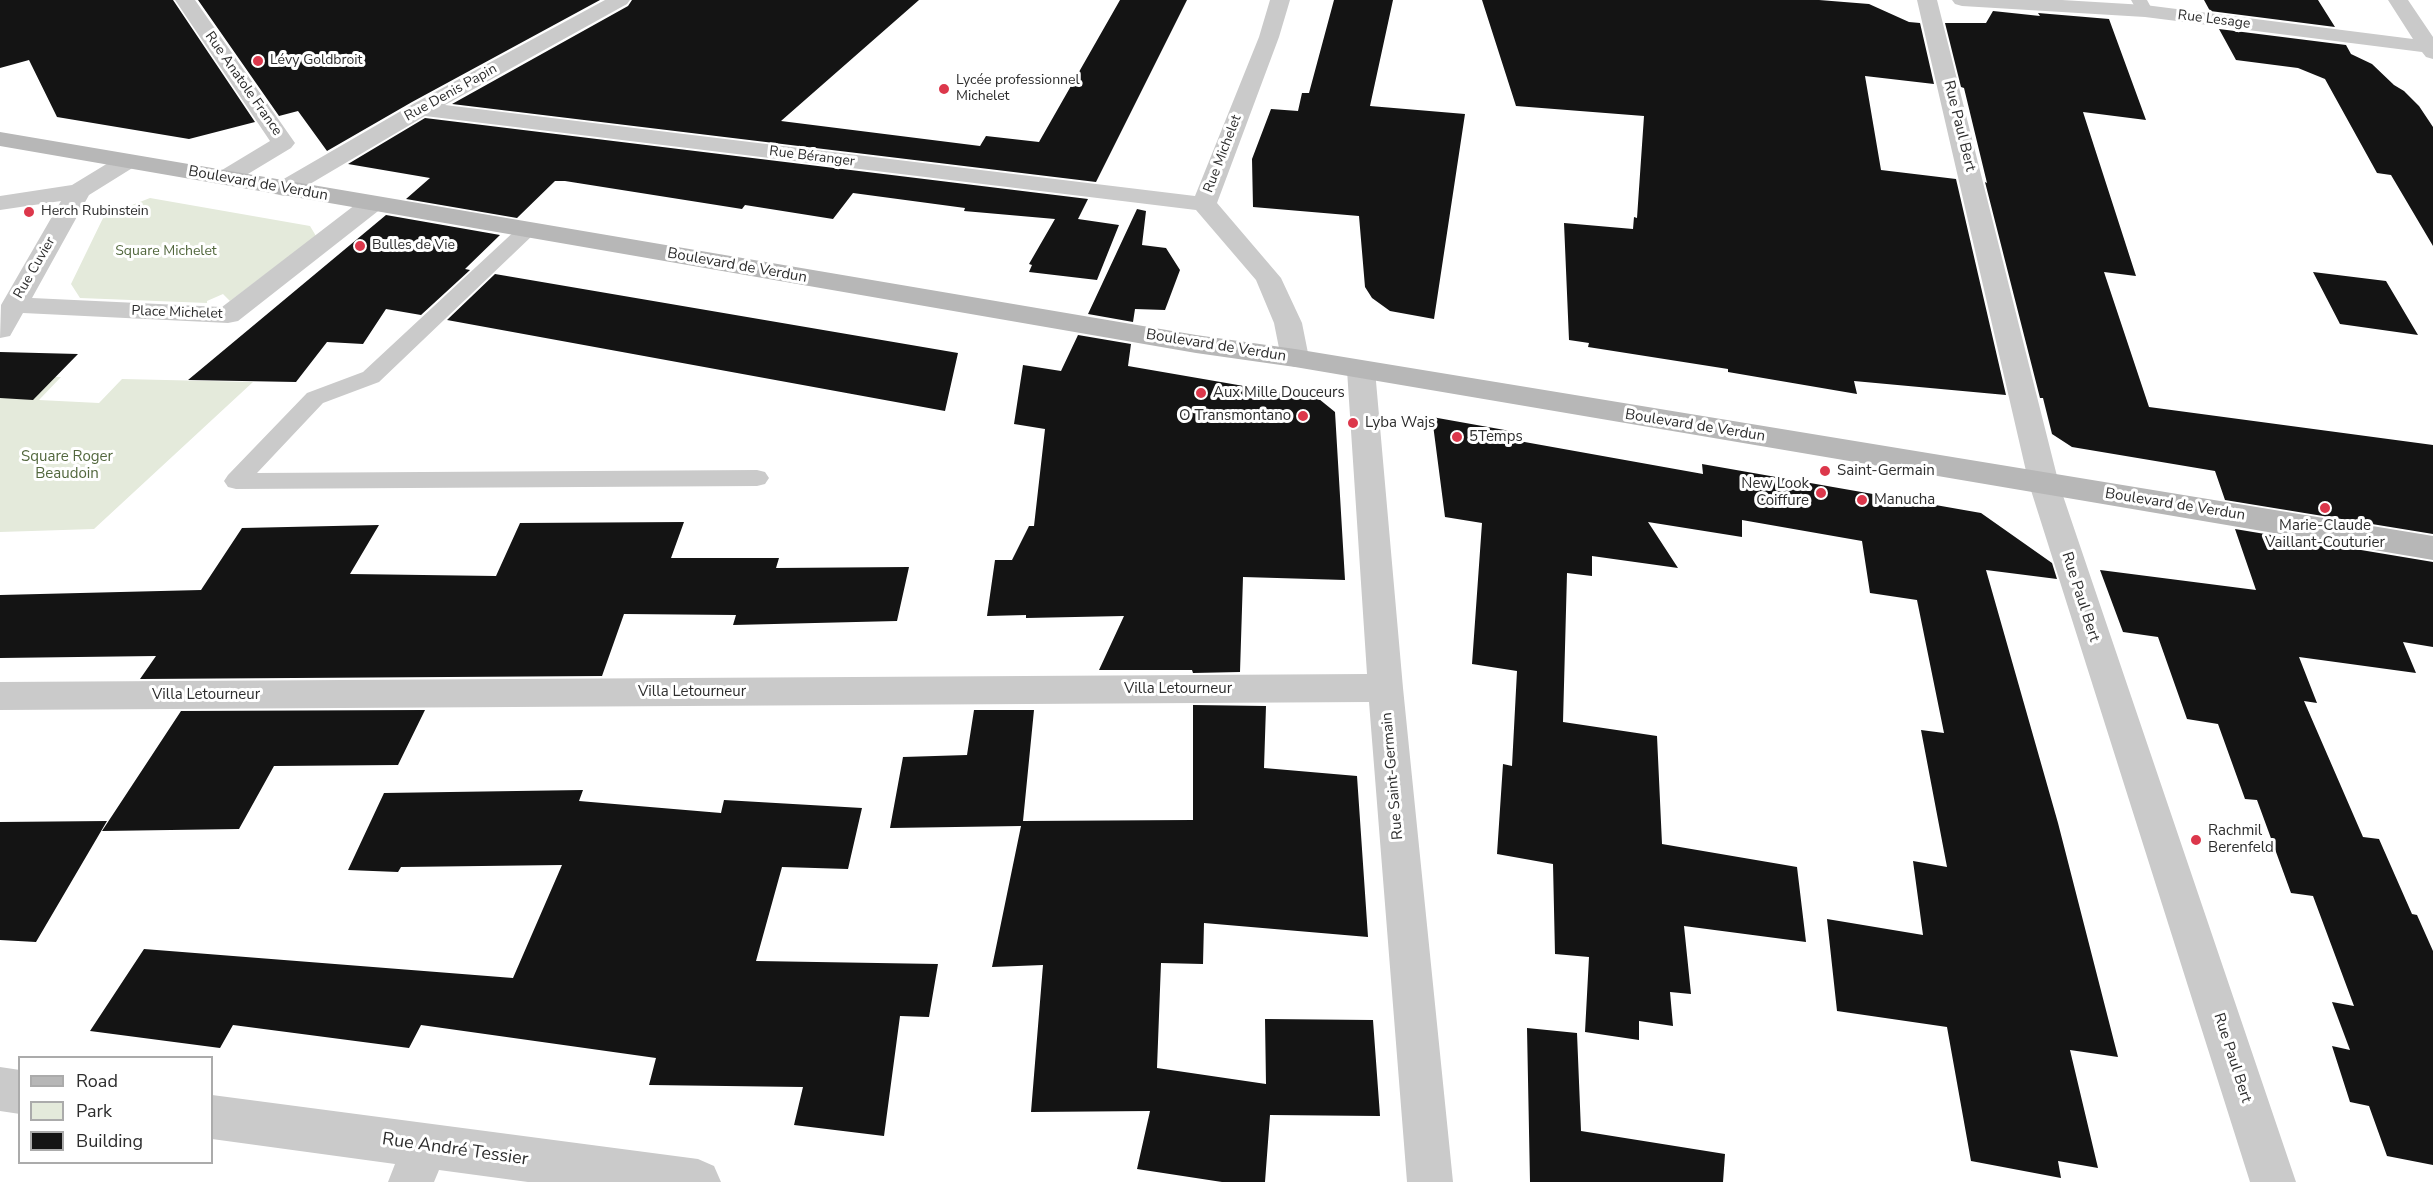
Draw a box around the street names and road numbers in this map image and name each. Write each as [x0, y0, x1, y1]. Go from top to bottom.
street label: Rue Lesage [2177, 7, 2251, 33]
street label: Rue Anatole France [201, 29, 285, 139]
street label: Rue Denis Papin [402, 61, 500, 125]
street label: Rue Paul Bert [1939, 79, 1979, 173]
street label: Rue Michelet [1201, 113, 1245, 195]
street label: Rue Béranger [768, 143, 856, 171]
street label: Boulevard de Verdun [187, 163, 329, 205]
street label: Rue Cuvier [11, 234, 59, 302]
street label: Boulevard de Verdun [666, 245, 808, 287]
street label: Place Michelet [131, 303, 223, 323]
street label: Boulevard de Verdun [1145, 326, 1287, 366]
street label: Boulevard de Verdun [1624, 406, 1766, 446]
street label: Boulevard de Verdun [2104, 485, 2246, 525]
street label: Rue Paul Bert [2057, 550, 2103, 644]
street label: Villa Letourneur [1124, 680, 1232, 698]
street label: Villa Letourneur [638, 683, 746, 701]
street label: Villa Letourneur [152, 686, 260, 704]
street label: Rue Saint-Germain [1378, 711, 1408, 841]
street label: Rue Paul Bert [2209, 1011, 2255, 1105]
street label: Rue André Tessier [381, 1129, 529, 1171]

